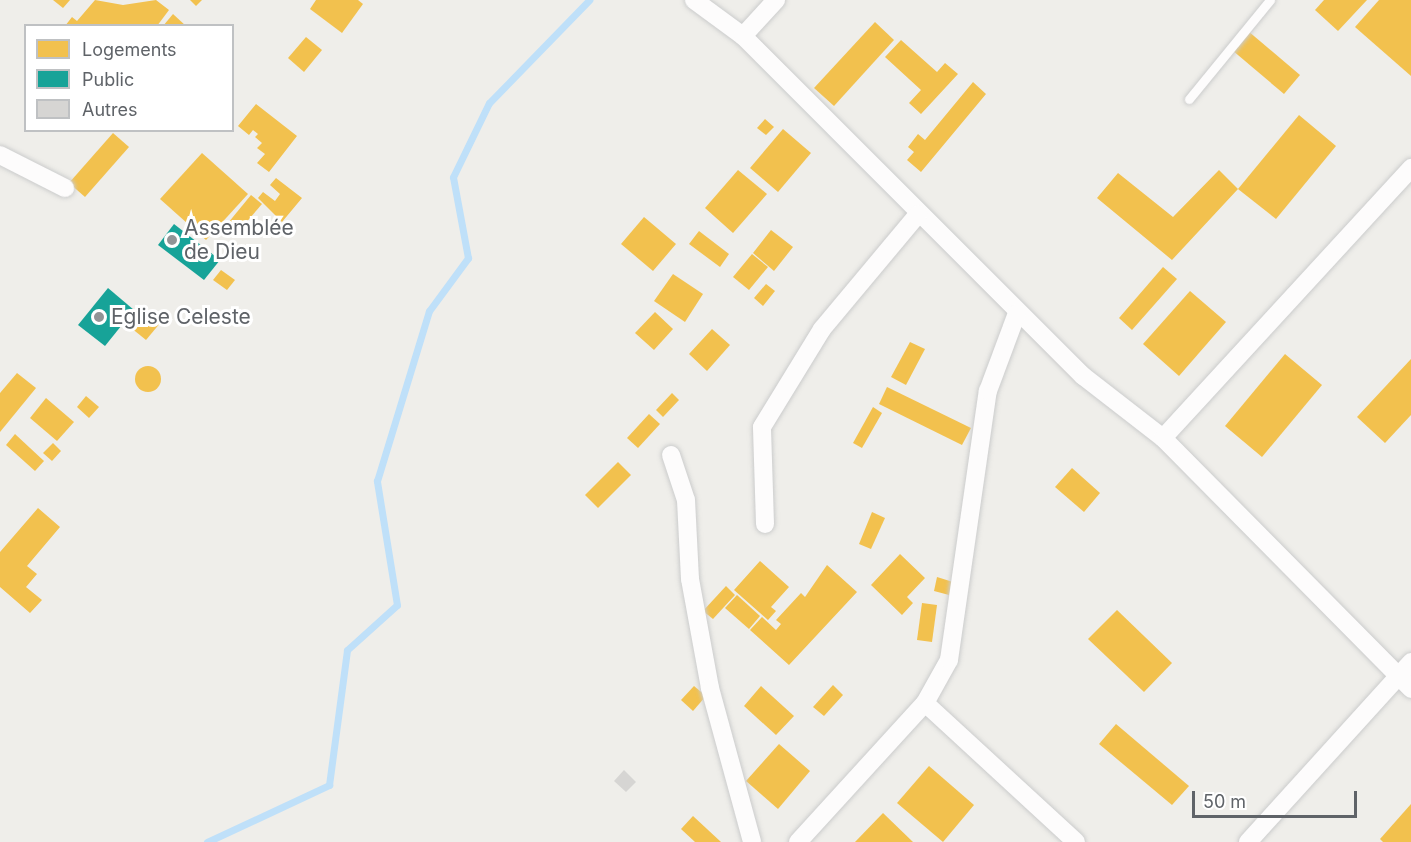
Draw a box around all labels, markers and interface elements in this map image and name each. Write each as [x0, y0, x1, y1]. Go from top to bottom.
legend [24, 24, 234, 132]
text: Logements [82, 39, 177, 60]
text: Public [82, 69, 134, 90]
text: Autres [82, 99, 137, 120]
place label: Assemblée de Dieu [184, 215, 294, 265]
marker: Assemblée de Dieu [165, 233, 179, 247]
place label: Eglise Celeste [111, 304, 251, 330]
marker: Eglise Celeste [92, 310, 106, 324]
scale bar [1195, 779, 1360, 817]
text: 50 m [1203, 791, 1246, 812]

